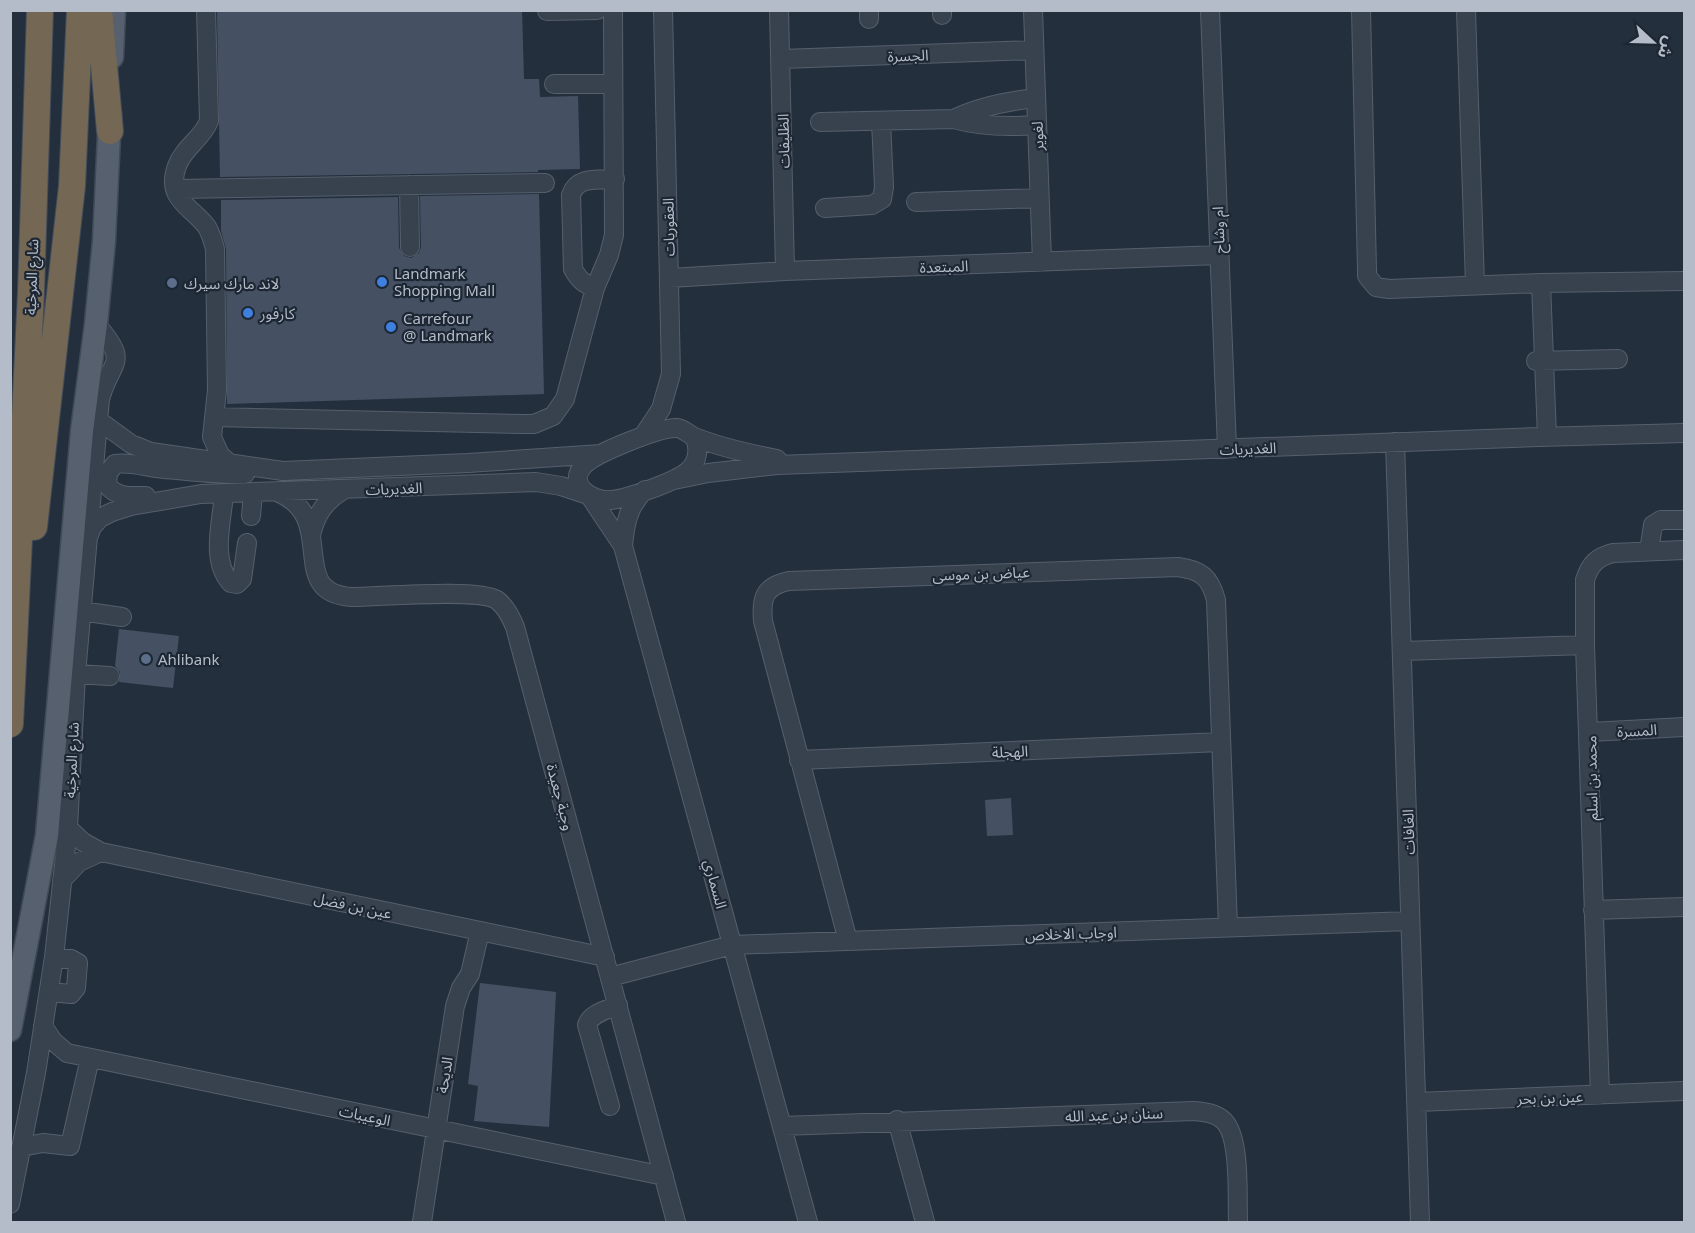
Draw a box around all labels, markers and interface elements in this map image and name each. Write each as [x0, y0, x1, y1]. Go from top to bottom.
north arrow [1623, 12, 1683, 72]
text: ش [1653, 33, 1681, 62]
street label: الجسرة [887, 44, 929, 66]
street label: الظليفات [773, 113, 793, 169]
street label: لغوير [1026, 121, 1048, 152]
street label: العقوريات [657, 198, 679, 256]
street label: ام وشاح [1207, 206, 1232, 254]
street label: شارع المرخية [20, 238, 45, 316]
street label: المبتعدة [919, 255, 969, 277]
place label: Landmark Shopping Mall [394, 263, 495, 300]
place label: لاند مارك سيرك [184, 273, 279, 293]
marker: Landmark Shopping Mall [375, 275, 389, 289]
marker: لاند مارك سيرك [165, 276, 179, 290]
place label: كارفور [259, 303, 296, 323]
marker: كارفور [241, 306, 255, 320]
place label: Carrefour @ Landmark [403, 308, 492, 345]
marker: Carrefour @ Landmark [384, 320, 398, 334]
street label: الغديريات [1219, 437, 1277, 459]
street label: الغديريات [365, 477, 423, 499]
street label: عياض بن موسى [932, 561, 1031, 585]
place label: Ahlibank [158, 649, 220, 669]
marker: Ahlibank [139, 652, 153, 666]
street label: المسرة [1616, 719, 1658, 741]
street label: شارع المرخية [59, 721, 86, 799]
street label: محمد بن اسلم [1580, 735, 1604, 821]
street label: الهجلة [991, 740, 1029, 762]
street label: وجبة جعيدة [543, 761, 579, 833]
street label: الغافات [1397, 809, 1419, 855]
street label: السماري [697, 857, 732, 911]
street label: عين بن فضل [312, 887, 394, 923]
street label: اوجاب الاخلاص [1025, 921, 1117, 945]
street label: الديحة [431, 1055, 457, 1095]
street label: عين بن بحر [1515, 1086, 1584, 1108]
street label: الوعيبات [337, 1100, 393, 1130]
street label: سنان بن عبد الله [1065, 1102, 1164, 1126]

